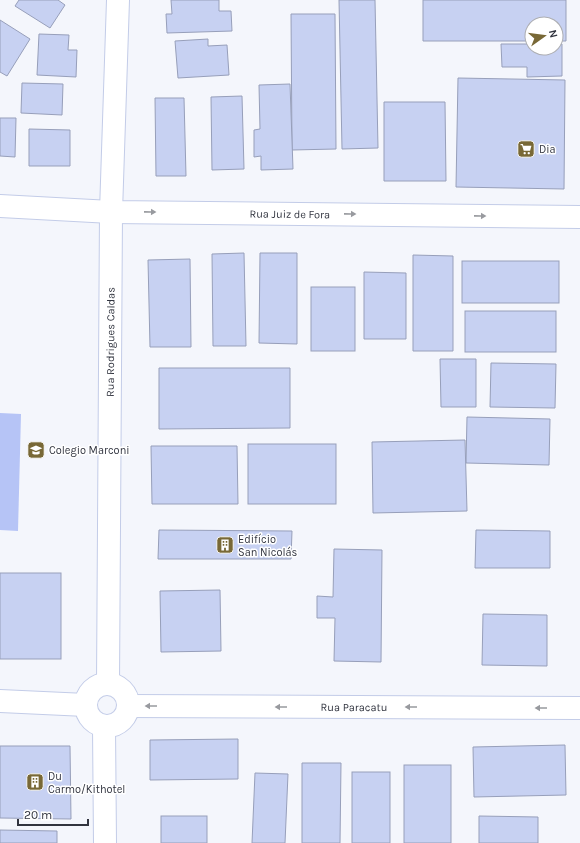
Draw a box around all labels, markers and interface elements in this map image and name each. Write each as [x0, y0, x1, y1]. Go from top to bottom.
north arrow [524, 16, 564, 56]
text: N [546, 28, 560, 39]
supermarket icon: Dia [516, 139, 536, 159]
place label: Dia [539, 143, 556, 156]
street label: Rua Juiz de Fora [249, 207, 330, 221]
one-way arrow [144, 209, 157, 215]
one-way arrow [344, 211, 357, 217]
one-way arrow [474, 213, 487, 219]
street label: Rua Rodrigues Caldas [103, 287, 117, 397]
school or university icon: Colegio Marconi [26, 440, 46, 460]
place label: Colegio Marconi [49, 444, 130, 457]
place label: Edifício San Nicolás [238, 533, 298, 559]
building icon: Edifício San Nicolás [215, 535, 235, 555]
street label: Rua Paracatu [321, 700, 387, 714]
one-way arrow [144, 703, 157, 709]
one-way arrow [274, 704, 287, 710]
one-way arrow [404, 704, 417, 710]
one-way arrow [534, 705, 547, 711]
place label: Du Carmo/Kithotel [48, 770, 125, 796]
building icon: Du Carmo/Kithotel [25, 772, 45, 792]
scale bar [18, 801, 88, 827]
text: 20 m [24, 808, 52, 822]

